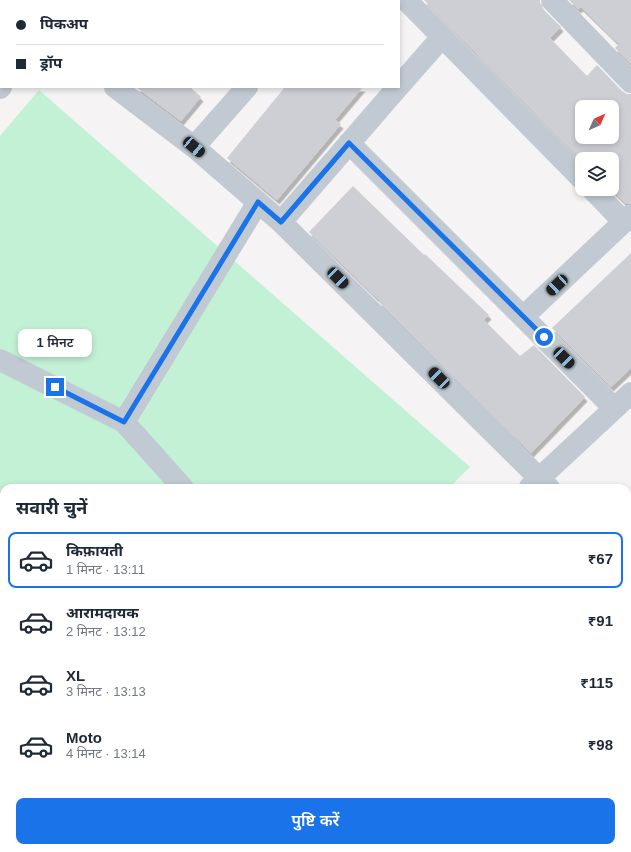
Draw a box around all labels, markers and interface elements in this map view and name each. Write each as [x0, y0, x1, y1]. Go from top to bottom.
text: पिकअप [40, 15, 88, 32]
text: ड्रॉप [40, 54, 62, 71]
north arrow [575, 100, 619, 144]
map controls [575, 100, 619, 196]
car [181, 135, 207, 159]
button: layers [575, 152, 619, 196]
car [325, 265, 351, 291]
car [544, 272, 570, 298]
route start [535, 328, 553, 346]
callout: 1 मिनट [18, 329, 92, 357]
text: 1 मिनट [36, 335, 74, 350]
car [551, 345, 577, 371]
car [426, 365, 452, 391]
route end [46, 378, 64, 396]
text: सवारी चुनें [16, 498, 87, 518]
icon: car [18, 542, 54, 578]
text: किफ़ायती [66, 542, 123, 559]
text: ₹67 [588, 550, 613, 567]
text: 1 मिनट · 13:11 [66, 562, 145, 577]
icon: car [18, 604, 54, 640]
text: आरामदायक [66, 604, 139, 621]
text: ₹91 [588, 612, 613, 629]
text: 2 मिनट · 13:12 [66, 624, 146, 639]
icon: car [18, 666, 54, 702]
text: XL [66, 667, 85, 684]
text: ₹115 [580, 674, 613, 691]
text: 3 मिनट · 13:13 [66, 684, 146, 699]
icon: car [18, 728, 54, 764]
text: Moto [66, 729, 102, 746]
text: ₹98 [588, 736, 613, 753]
text: 4 मिनट · 13:14 [66, 746, 146, 761]
button: पुष्टि करें [16, 798, 615, 844]

